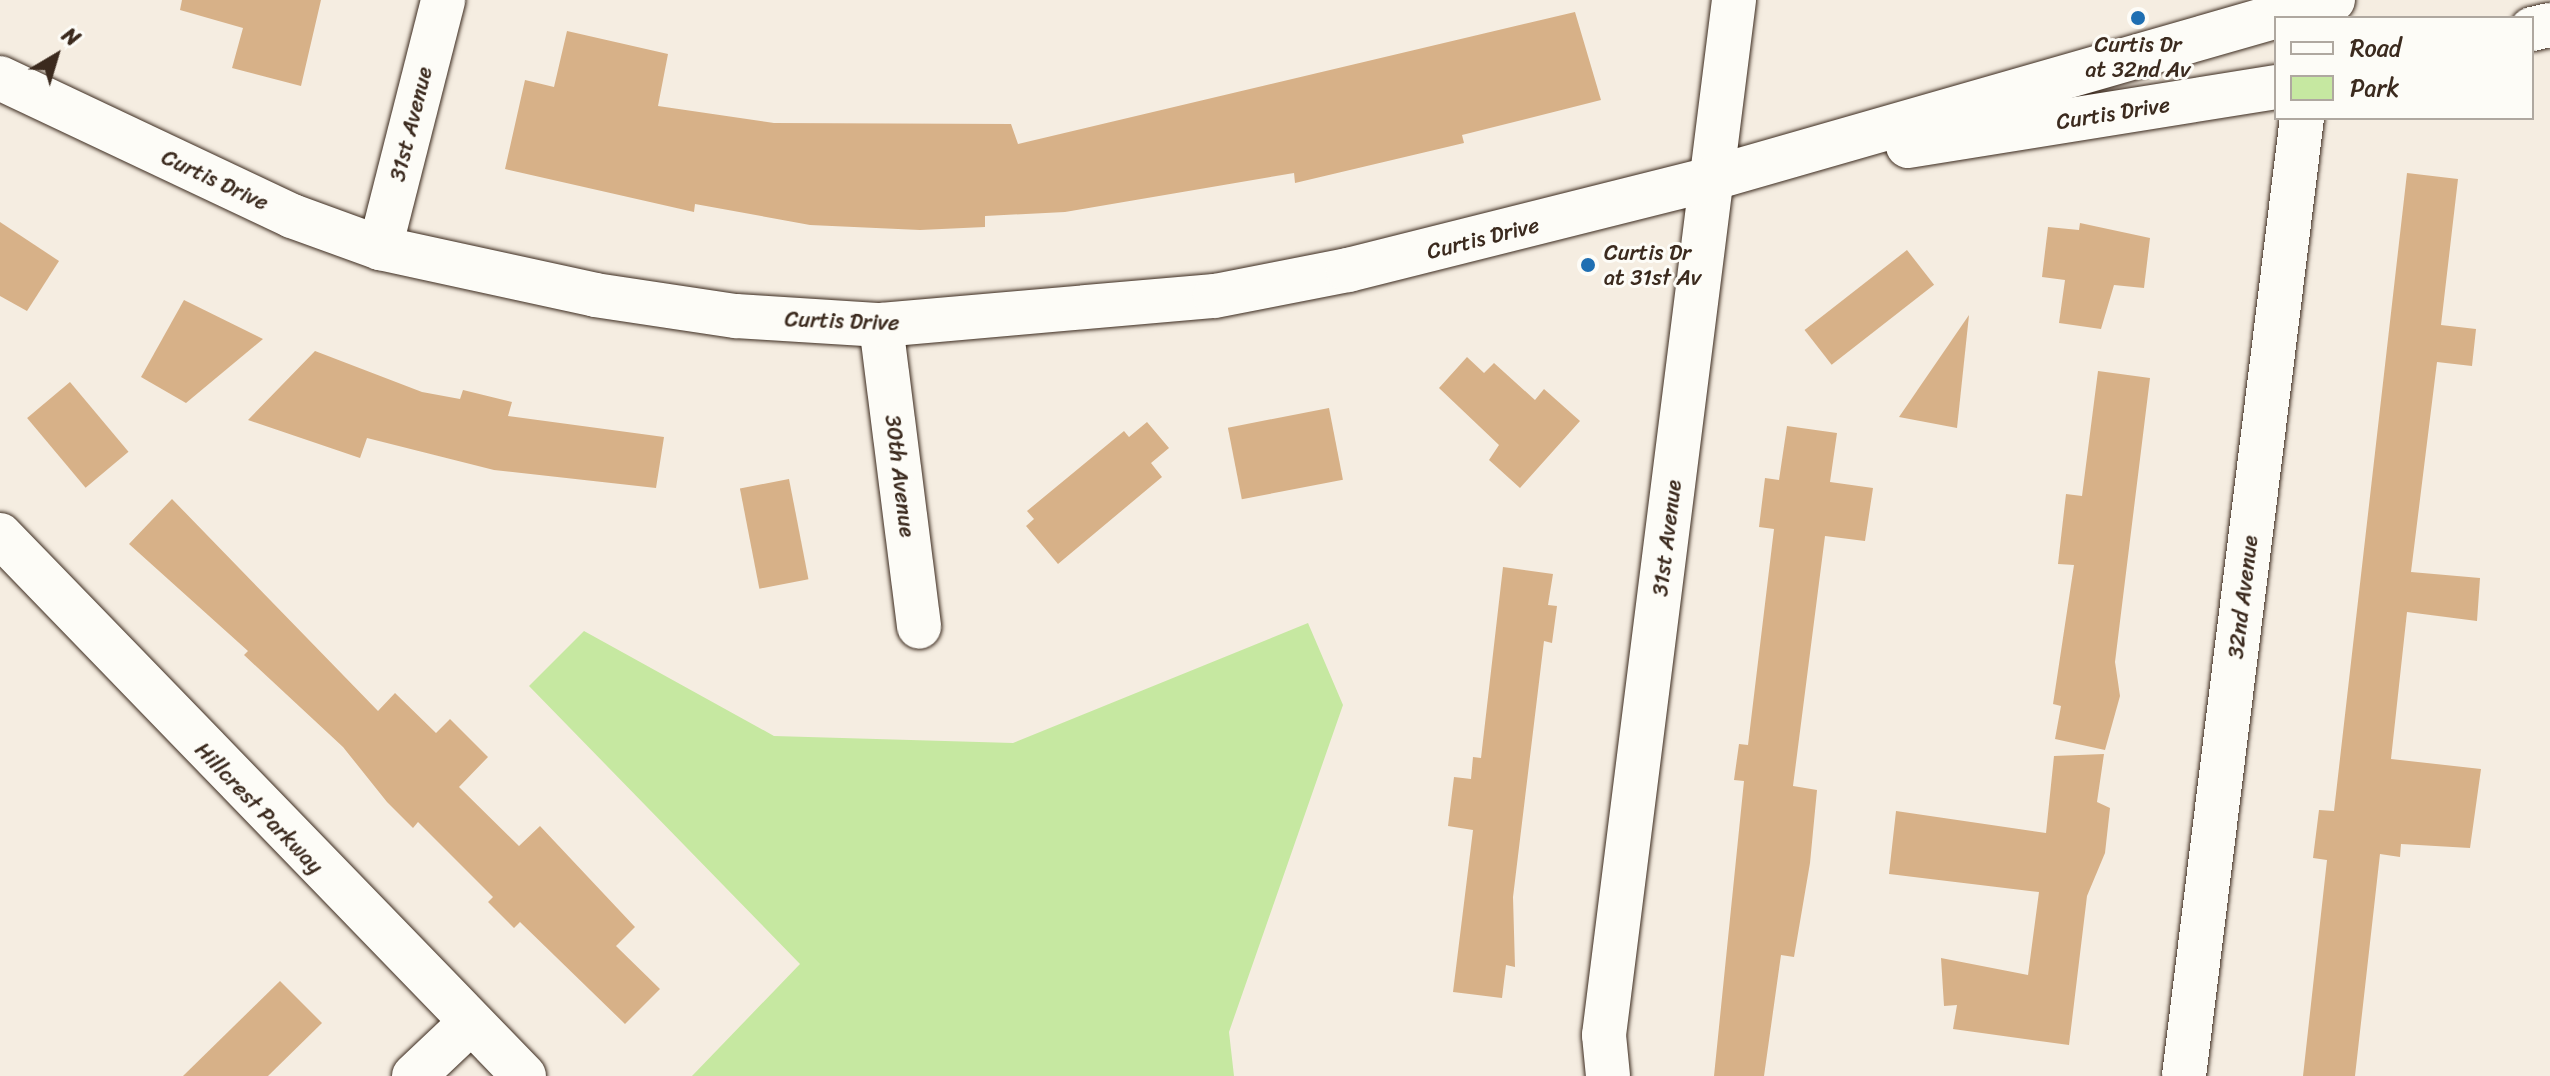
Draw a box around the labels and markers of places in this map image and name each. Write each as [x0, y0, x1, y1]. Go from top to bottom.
marker: Curtis Dr at 32nd Av [2129, 9, 2147, 27]
place label: Curtis Dr at 32nd Av [2086, 31, 2190, 82]
place label: Curtis Dr at 31st Av [1604, 239, 1702, 290]
marker: Curtis Dr at 31st Av [1579, 256, 1597, 274]

